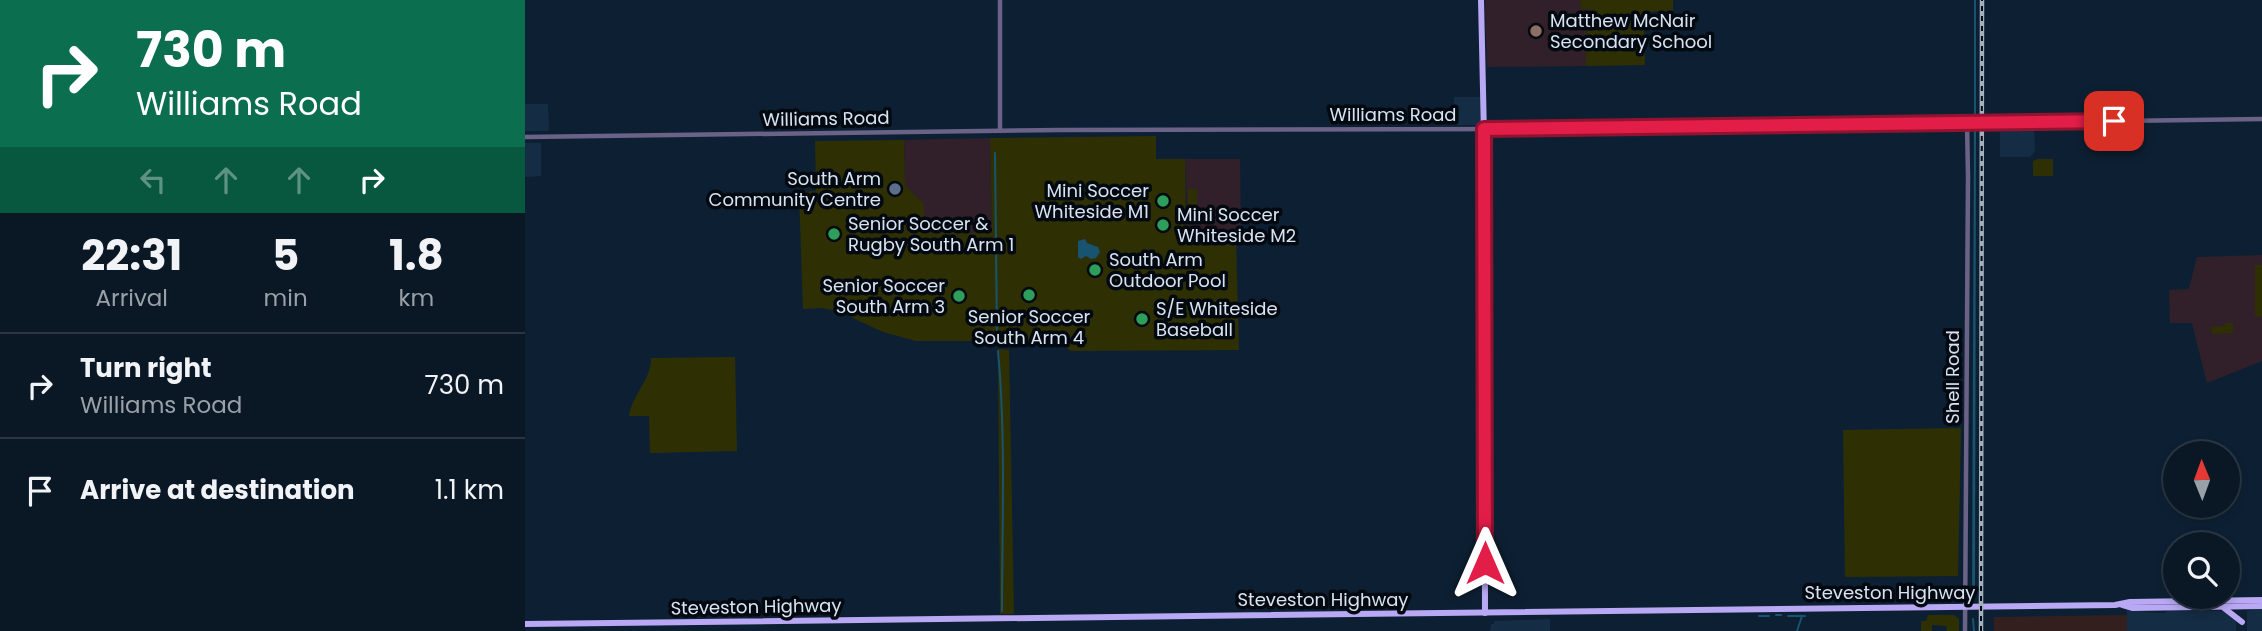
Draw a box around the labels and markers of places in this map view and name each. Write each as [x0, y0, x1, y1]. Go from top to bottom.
place label: Matthew McNair Secondary School [1550, 8, 1712, 54]
marker: Matthew McNair Secondary School [1528, 23, 1544, 39]
pin [2084, 91, 2144, 151]
place label: South Arm Community Centre [709, 166, 881, 212]
place label: Mini Soccer Whiteside M1 [1035, 178, 1149, 224]
marker: South Arm Community Centre [887, 181, 903, 197]
marker: Mini Soccer Whiteside M1 [1155, 193, 1171, 209]
place label: Mini Soccer Whiteside M2 [1177, 202, 1296, 248]
place label: Senior Soccer & Rugby South Arm 1 [848, 211, 1014, 257]
marker: Mini Soccer Whiteside M2 [1155, 217, 1171, 233]
marker: Senior Soccer & Rugby South Arm 1 [826, 226, 842, 242]
place label: South Arm Outdoor Pool [1109, 247, 1226, 293]
marker: South Arm Outdoor Pool [1087, 262, 1103, 278]
place label: Senior Soccer South Arm 3 [822, 273, 945, 319]
marker: Senior Soccer South Arm 4 [1021, 287, 1037, 303]
marker: Senior Soccer South Arm 3 [951, 288, 967, 304]
place label: S/E Whiteside Baseball [1156, 296, 1278, 342]
place label: Senior Soccer South Arm 4 [968, 304, 1091, 350]
marker: S/E Whiteside Baseball [1134, 311, 1150, 327]

